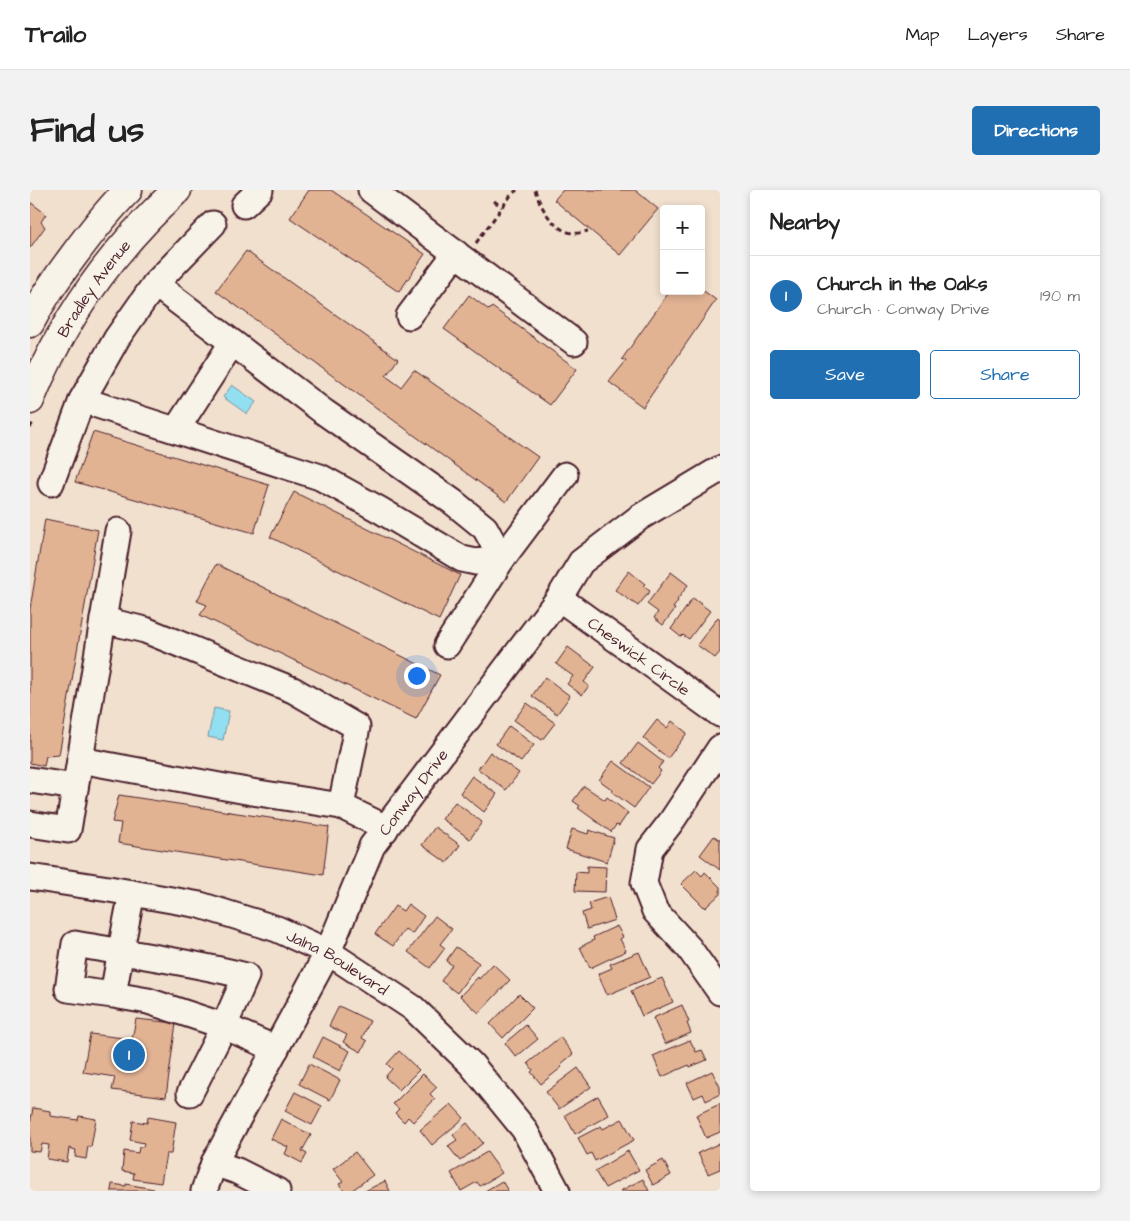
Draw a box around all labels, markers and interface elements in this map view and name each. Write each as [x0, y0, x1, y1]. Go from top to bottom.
text: Trailo [25, 18, 86, 52]
text: Map [905, 22, 939, 47]
text: Layers [967, 22, 1028, 47]
text: Share [1056, 22, 1105, 47]
text: Find us [30, 106, 144, 155]
button: Directions [972, 106, 1100, 155]
map controls [660, 205, 705, 295]
button: + [660, 205, 705, 250]
text: Nearby [770, 208, 840, 237]
street label: Bradley Avenue [52, 235, 136, 341]
button: − [660, 250, 705, 295]
text: Church in the Oaks [817, 271, 988, 298]
text: 1 [785, 285, 787, 307]
text: 190 m [1040, 285, 1080, 307]
text: Church · Conway Drive [817, 298, 989, 320]
button: Save [770, 350, 920, 399]
button: Share [930, 350, 1080, 399]
street label: Cheswick Circle [583, 612, 695, 701]
your location [404, 663, 430, 689]
street label: Conway Drive [374, 744, 454, 840]
street label: Jalna Boulevard [283, 925, 392, 1001]
pin: 1 [113, 1036, 145, 1074]

